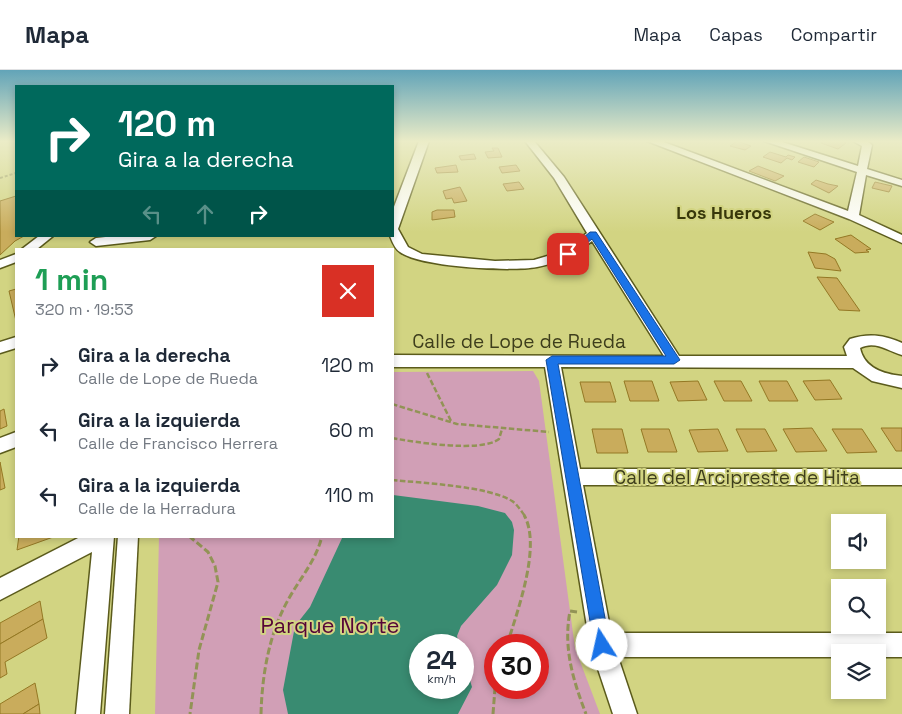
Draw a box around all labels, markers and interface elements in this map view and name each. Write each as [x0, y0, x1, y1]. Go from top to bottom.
text: Mapa [25, 19, 89, 50]
text: Mapa [633, 23, 681, 46]
text: Capas [709, 23, 763, 46]
text: Compartir [791, 23, 877, 46]
text: 120 m [118, 102, 216, 146]
icon: right [35, 105, 100, 170]
text: Gira a la derecha [118, 145, 294, 173]
icon: left [138, 200, 166, 228]
icon: ahead [191, 200, 219, 228]
icon: right [244, 200, 272, 228]
district label: Los Hueros [676, 201, 772, 224]
pin [547, 233, 589, 275]
icon: arrive [554, 240, 582, 268]
text: 1 min [35, 260, 108, 299]
button: close [322, 265, 374, 317]
text: 320 m · 19:53 [35, 299, 133, 320]
street label: Calle de Lope de Rueda [412, 329, 626, 354]
text: Gira a la derecha [78, 343, 230, 368]
icon: right [35, 352, 63, 380]
text: 120 m [321, 353, 374, 378]
text: Calle de Lope de Rueda [78, 368, 258, 389]
text: Gira a la izquierda [78, 408, 240, 433]
icon: left [35, 417, 63, 445]
text: 60 m [329, 418, 374, 443]
text: Calle de Francisco Herrera [78, 433, 278, 454]
street label: Calle del Arcipreste de Hita [614, 465, 860, 490]
text: Gira a la izquierda [78, 473, 240, 498]
icon: left [35, 482, 63, 510]
text: 110 m [325, 483, 374, 508]
text: Calle de la Herradura [78, 498, 236, 519]
map controls [831, 514, 886, 699]
button: sound [831, 514, 886, 569]
button: search [831, 579, 886, 634]
park label: Parque Norte [260, 611, 400, 639]
position arrow [575, 618, 627, 670]
speed limit sign: 30 [484, 634, 549, 699]
text: 24 [426, 644, 457, 676]
button: layers [831, 644, 886, 699]
text: km/h [427, 671, 456, 687]

